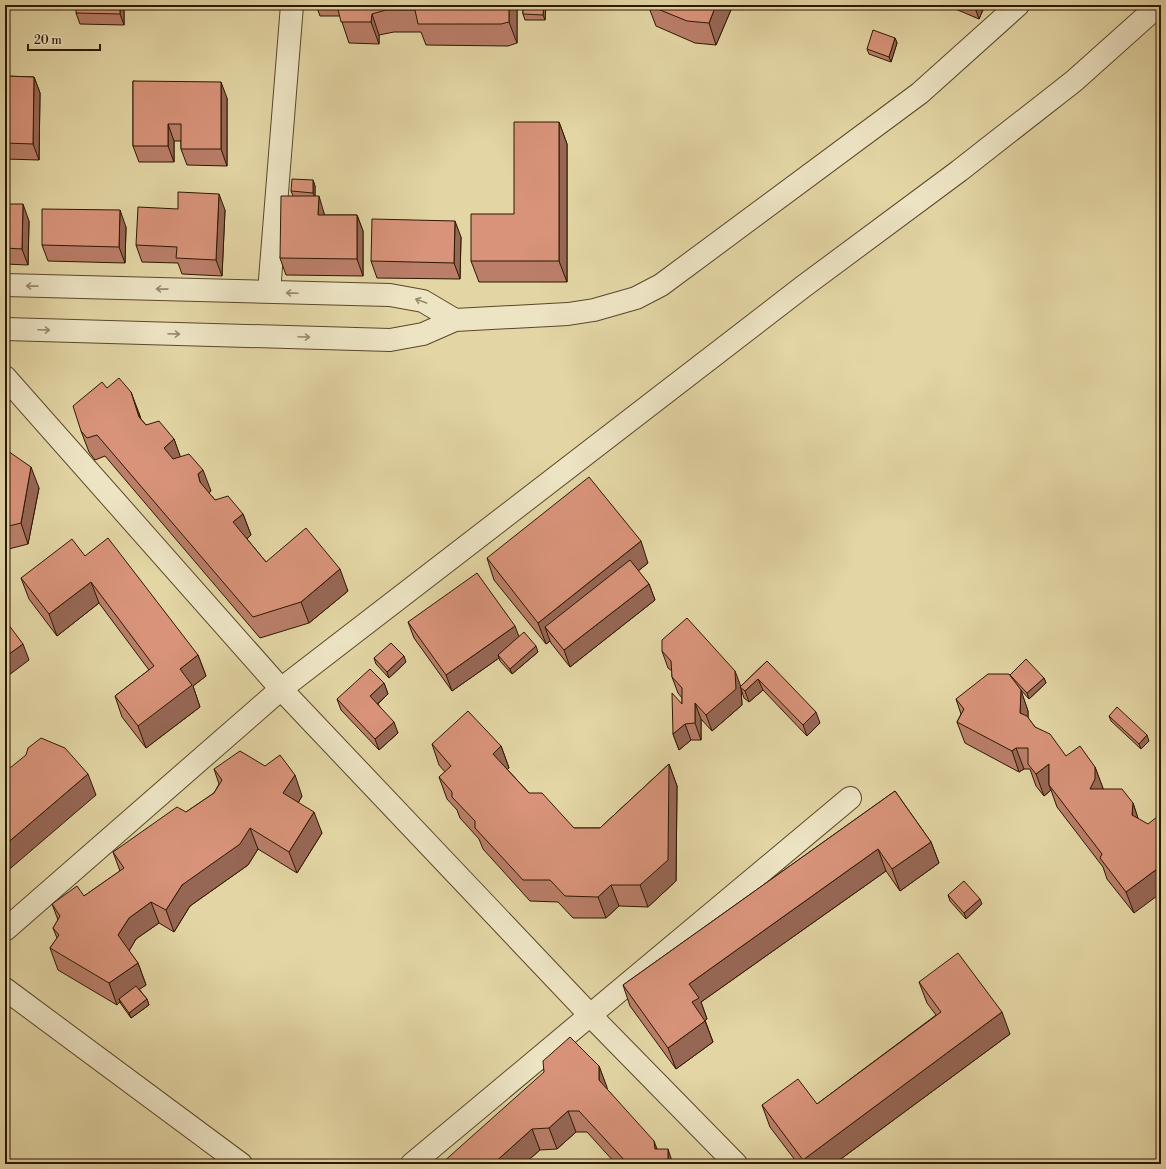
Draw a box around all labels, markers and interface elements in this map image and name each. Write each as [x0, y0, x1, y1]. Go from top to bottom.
scale bar [28, 26, 100, 52]
text: 20 m [34, 33, 62, 48]
one-way arrow [26, 282, 39, 290]
one-way arrow [156, 285, 169, 293]
one-way arrow [286, 289, 299, 296]
one-way arrow [416, 297, 428, 305]
one-way arrow [37, 326, 50, 334]
one-way arrow [167, 330, 180, 337]
one-way arrow [297, 333, 310, 341]

